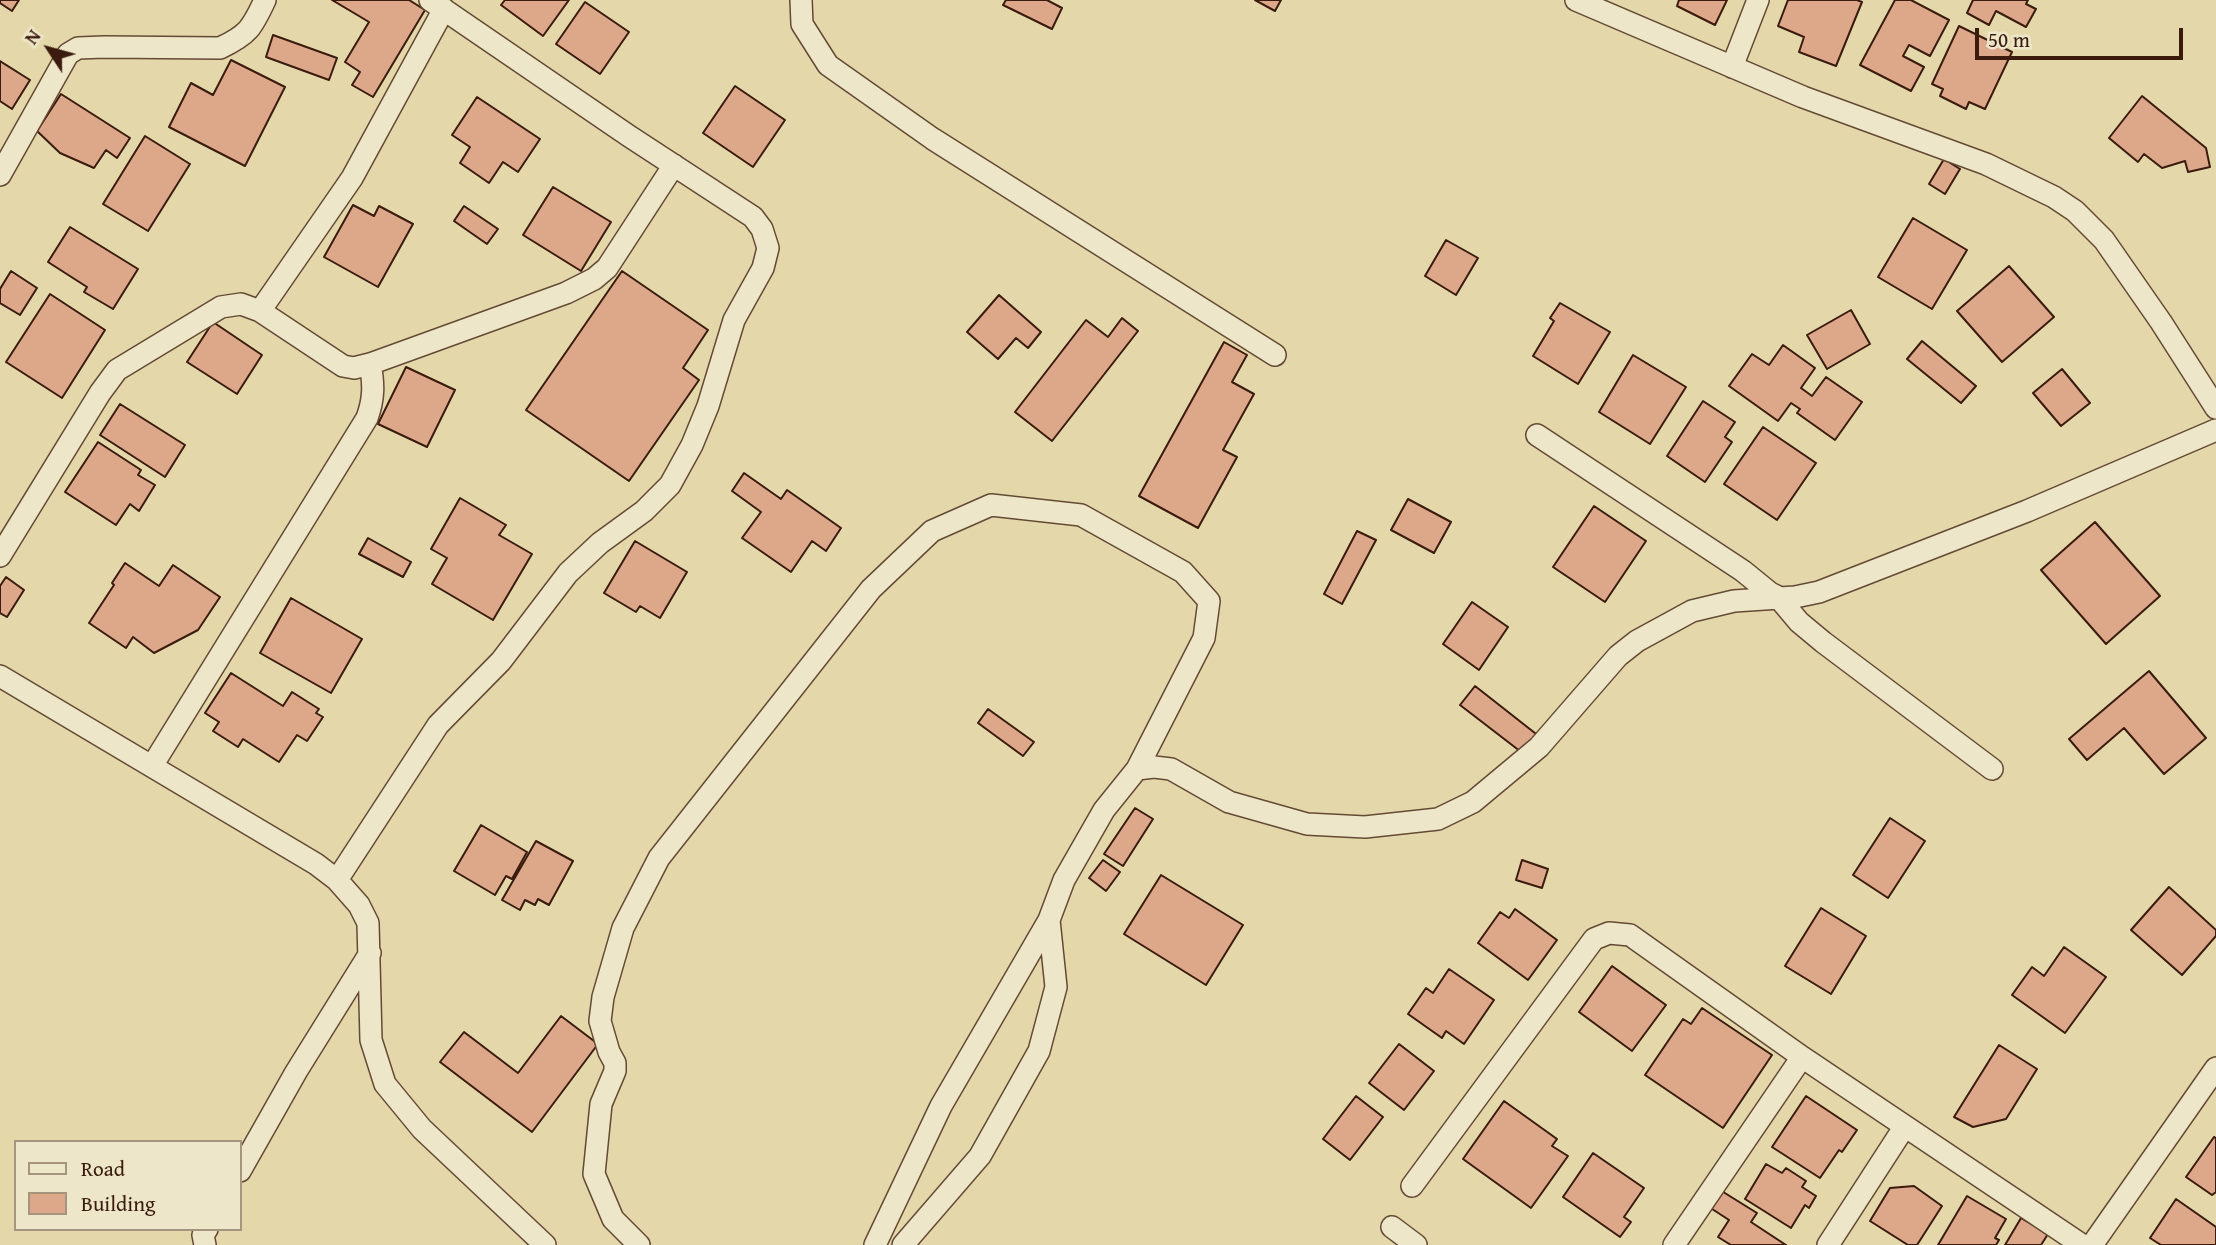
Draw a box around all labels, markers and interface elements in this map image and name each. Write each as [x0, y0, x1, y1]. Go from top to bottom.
north arrow [14, 14, 84, 84]
scale bar [1978, 14, 2186, 58]
text: N [17, 23, 47, 50]
text: 50 m [1988, 24, 2030, 55]
legend [14, 1140, 242, 1231]
text: Road [81, 1153, 125, 1184]
text: Building [81, 1188, 155, 1219]

